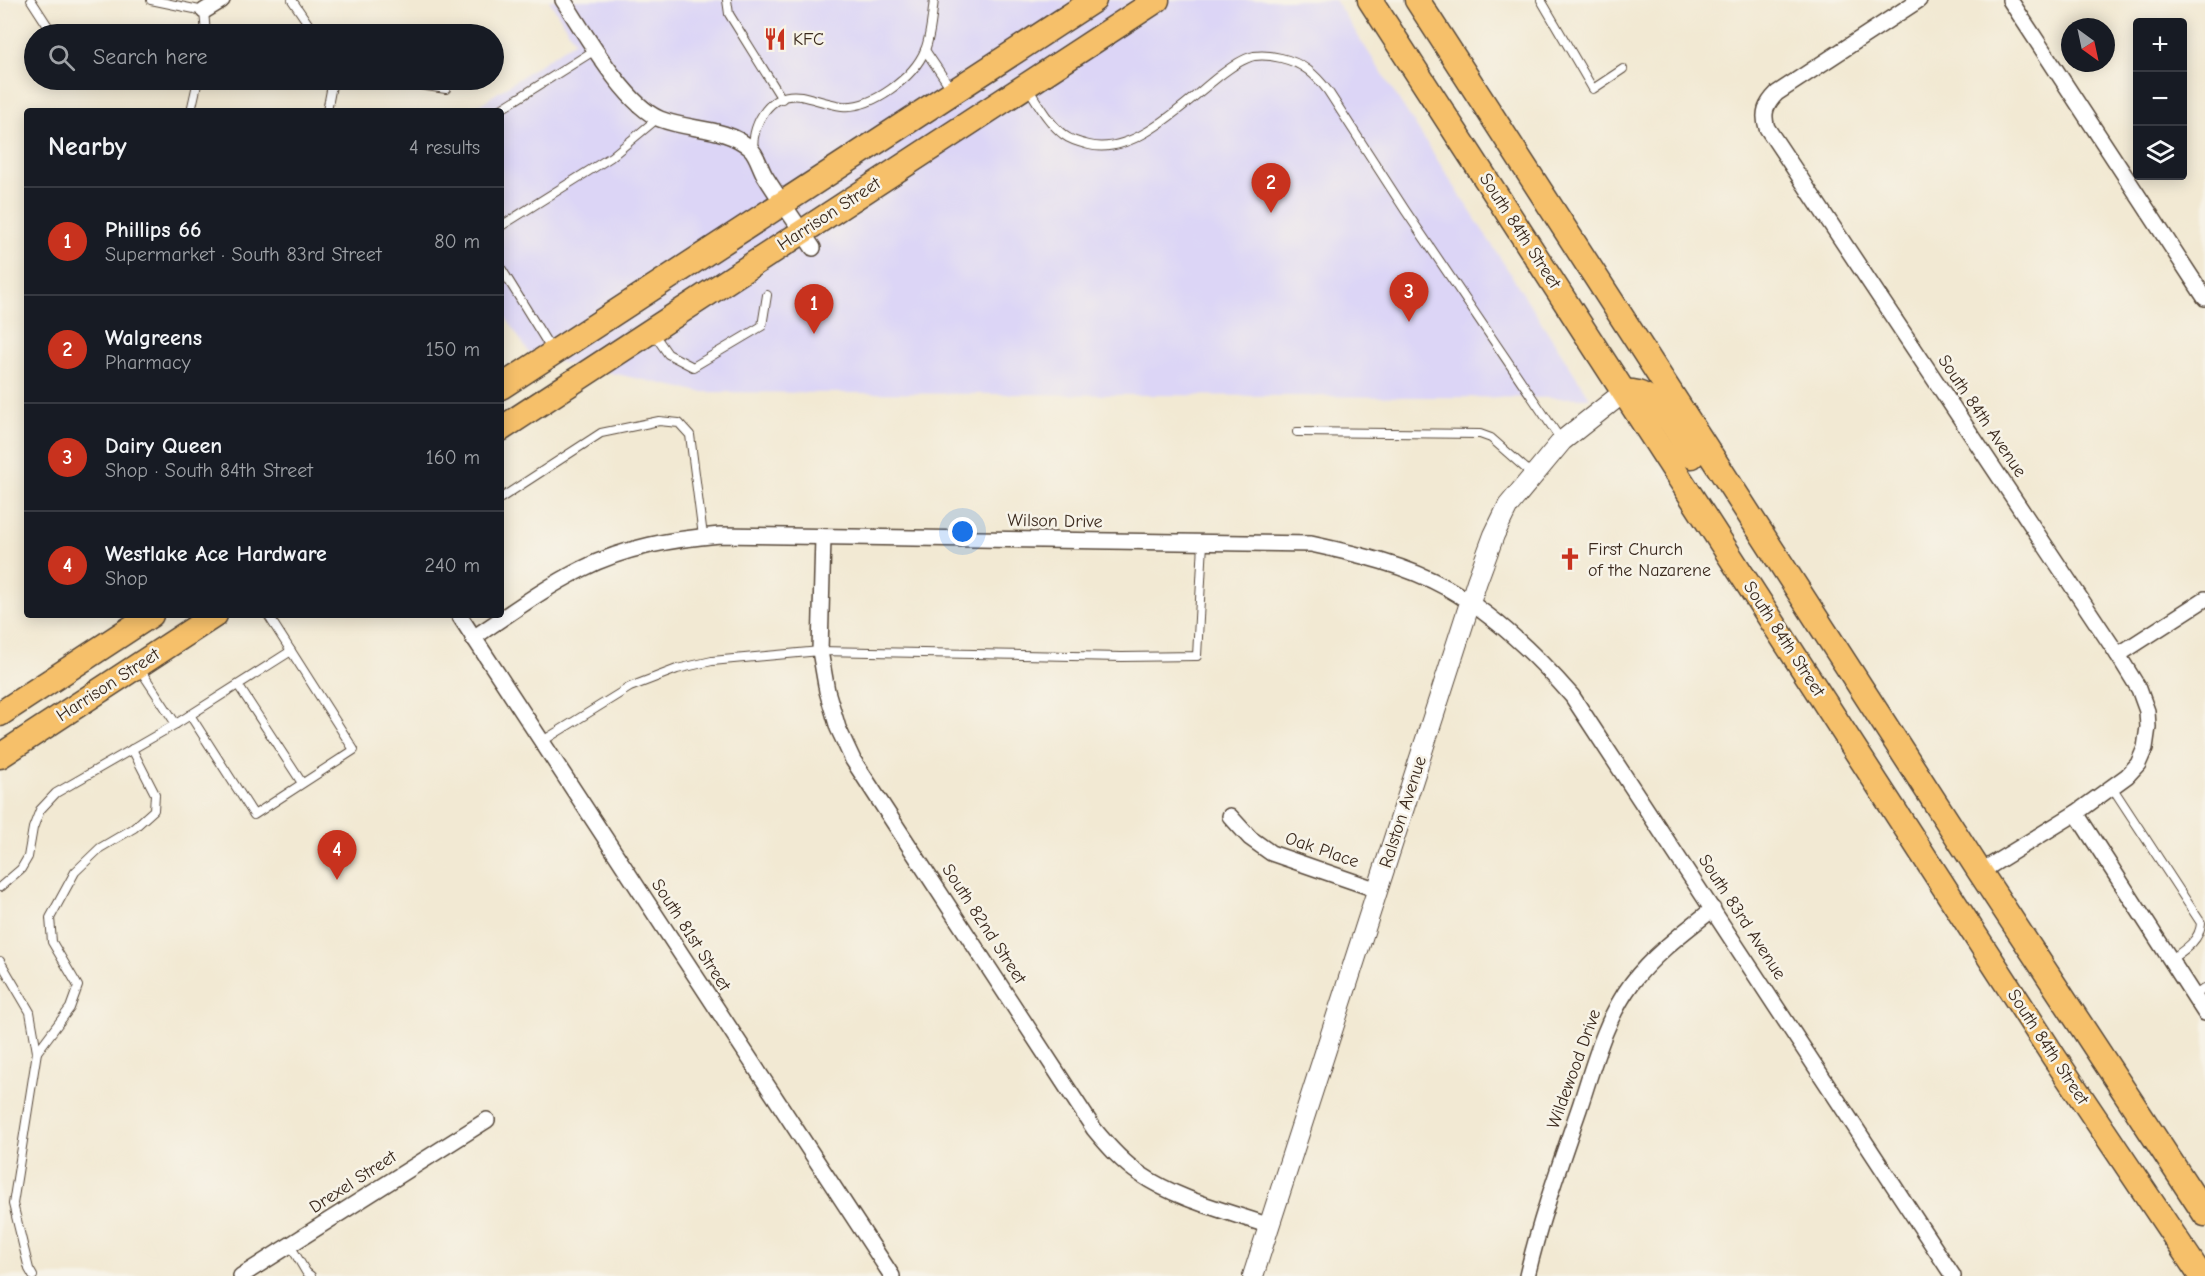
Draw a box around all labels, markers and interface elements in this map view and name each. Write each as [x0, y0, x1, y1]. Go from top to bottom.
north arrow [2061, 18, 2115, 72]
map controls [2133, 18, 2187, 180]
button: + [2133, 18, 2187, 72]
search box [24, 24, 504, 90]
restaurant icon: KFC [762, 26, 788, 52]
place label: KFC [793, 29, 824, 50]
icon: search [45, 41, 78, 74]
text: Search here [93, 44, 208, 70]
button: − [2133, 72, 2187, 126]
button: layers [2133, 126, 2187, 180]
text: Nearby [48, 132, 127, 162]
text: 4 results [409, 136, 480, 159]
pin: 2 [1252, 164, 1290, 213]
street label: South 84th Street [1475, 169, 1566, 293]
street label: Harrison Street [774, 172, 885, 255]
text: Phillips 66 [105, 217, 202, 243]
text: 1 [64, 230, 71, 253]
text: 80 m [434, 230, 480, 253]
text: Supermarket · South 83rd Street [105, 243, 382, 266]
pin: 3 [1390, 272, 1428, 322]
pin: 1 [794, 284, 834, 334]
text: Walgreens [105, 325, 202, 351]
text: 2 [63, 338, 72, 361]
text: 150 m [426, 338, 480, 361]
text: Pharmacy [105, 351, 191, 374]
street label: South 84th Avenue [1933, 351, 2031, 481]
text: Dairy Queen [105, 433, 222, 459]
text: 3 [63, 446, 72, 469]
text: 160 m [426, 446, 480, 469]
text: Shop · South 84th Street [105, 459, 313, 482]
street label: Wilson Drive [1007, 510, 1103, 532]
your location [948, 517, 977, 546]
place label: First Church of the Nazarene [1588, 539, 1711, 581]
text: Westlake Ace Hardware [105, 541, 327, 567]
church icon: First Church of the Nazarene [1557, 546, 1583, 572]
text: 4 [63, 554, 72, 577]
text: 240 m [425, 554, 480, 577]
text: Shop [105, 567, 148, 590]
street label: South 84th Street [1739, 577, 1830, 701]
street label: Harrison Street [53, 643, 164, 726]
street label: Ralston Avenue [1375, 754, 1431, 870]
street label: Oak Place [1282, 828, 1362, 872]
pin: 4 [318, 830, 356, 880]
street label: South 83rd Avenue [1694, 851, 1790, 983]
street label: South 82nd Street [937, 860, 1031, 989]
street label: South 81st Street [647, 875, 736, 996]
street label: South 84th Street [2003, 985, 2094, 1109]
street label: Wildewood Drive [1543, 1006, 1605, 1132]
street label: Drexel Street [306, 1146, 401, 1218]

